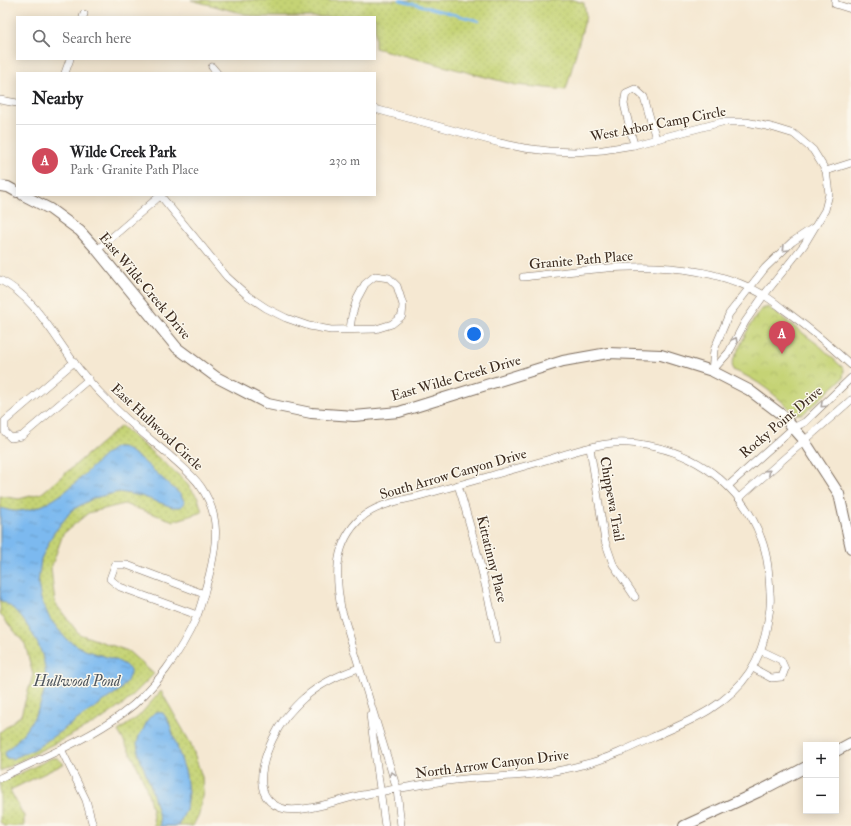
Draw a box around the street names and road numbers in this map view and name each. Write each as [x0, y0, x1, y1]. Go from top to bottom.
street label: West Arbor Camp Circle [588, 102, 728, 147]
street label: East Wilde Creek Drive [95, 229, 195, 343]
street label: Granite Path Place [528, 247, 634, 273]
street label: East Wilde Creek Drive [389, 351, 523, 405]
street label: East Hullwood Circle [107, 380, 207, 474]
street label: Rocky Point Drive [736, 382, 827, 462]
street label: South Arrow Canyon Drive [378, 445, 529, 504]
street label: Chippewa Trail [595, 455, 628, 543]
street label: Kittatinny Place [472, 514, 511, 605]
street label: North Arrow Canyon Drive [414, 746, 570, 783]

